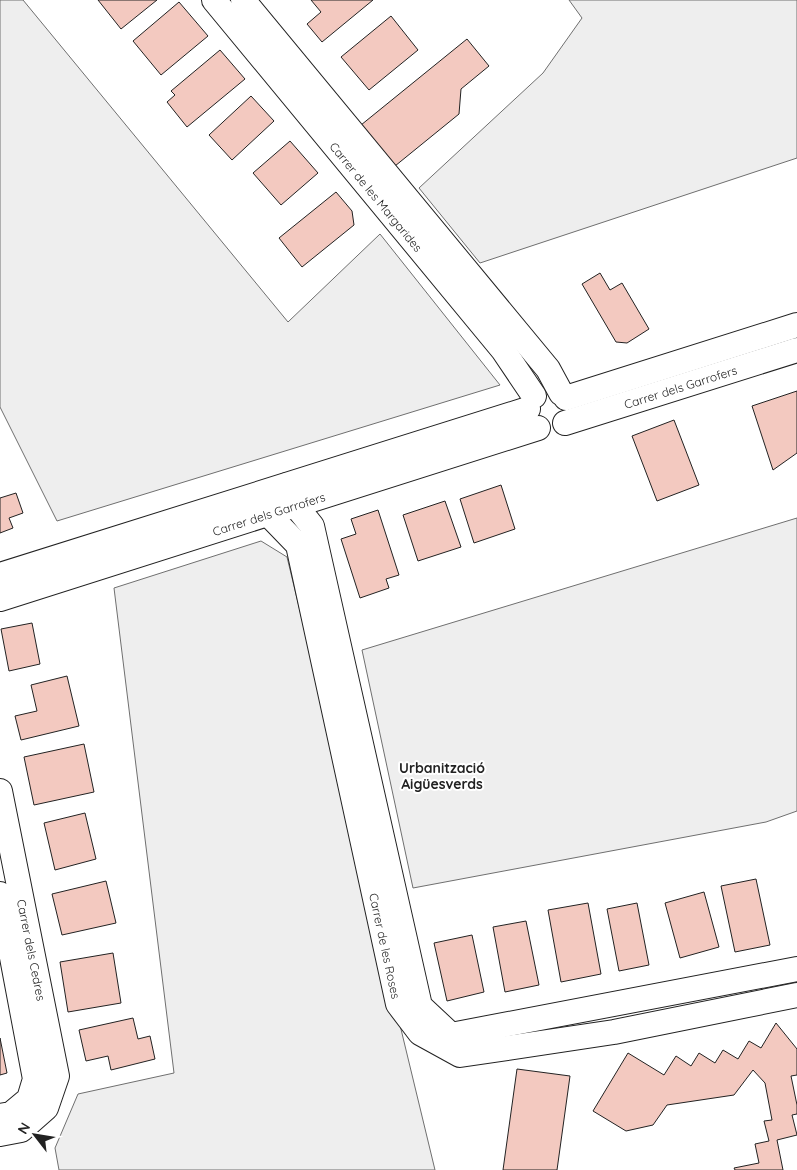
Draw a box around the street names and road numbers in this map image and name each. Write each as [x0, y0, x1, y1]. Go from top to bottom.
street label: Carrer de les Margarides [327, 139, 426, 255]
street label: Carrer dels Garrofers [622, 362, 739, 411]
street label: Carrer dels Garrofers [210, 489, 327, 539]
street label: Carrer de les Roses [367, 892, 404, 1000]
street label: Carrer dels Cedres [14, 898, 49, 1002]

